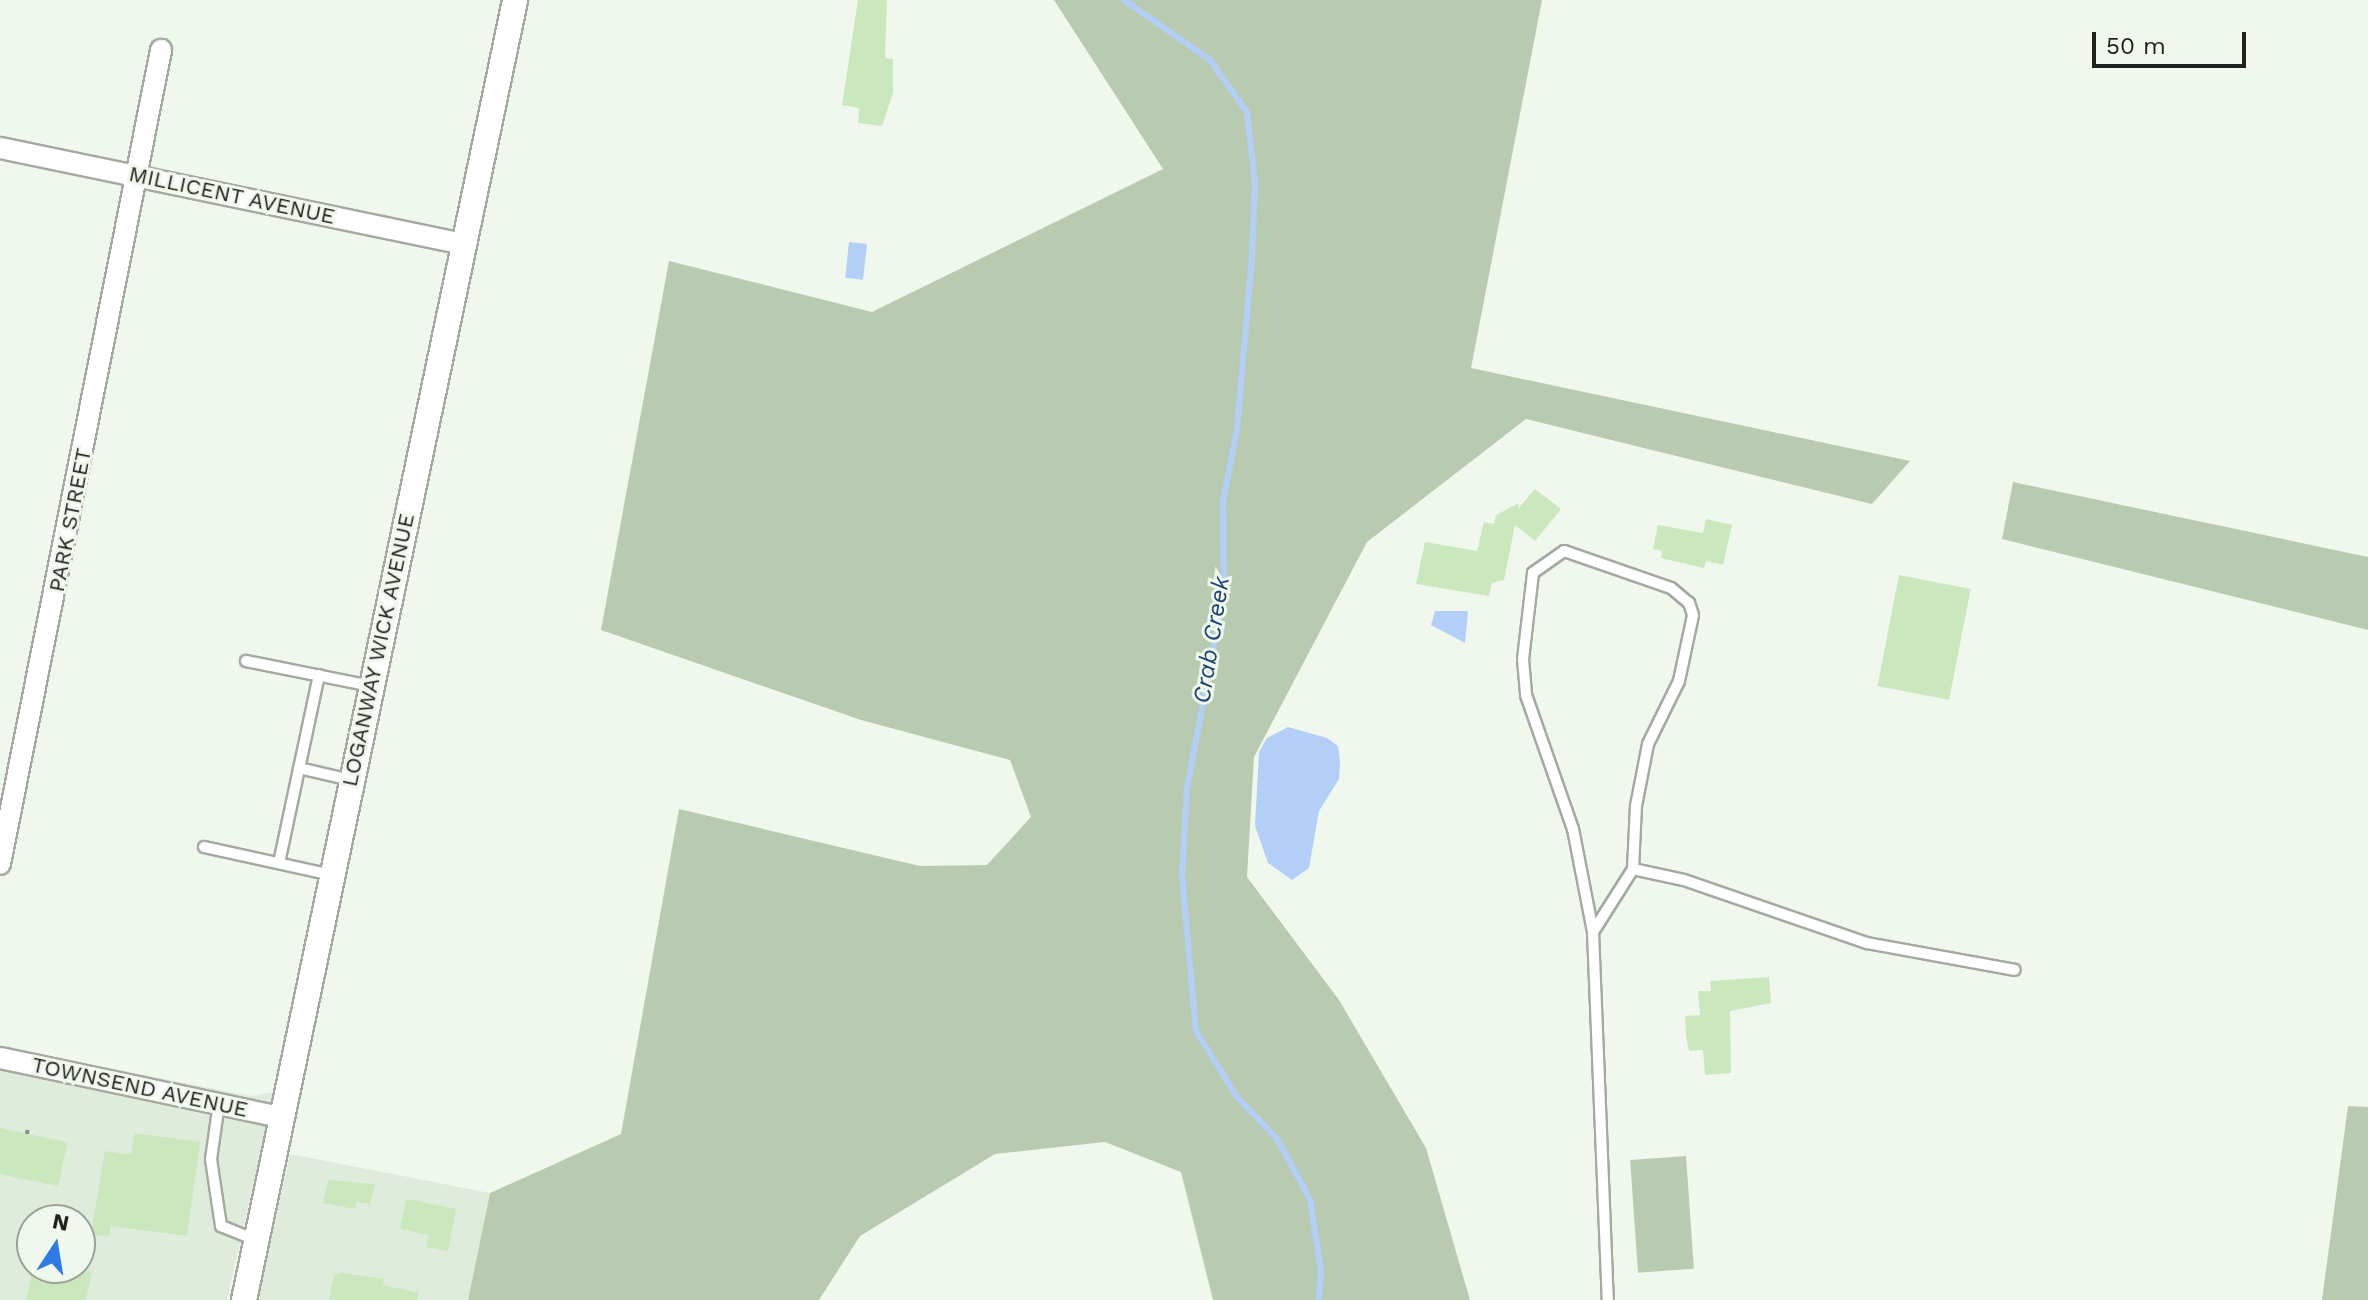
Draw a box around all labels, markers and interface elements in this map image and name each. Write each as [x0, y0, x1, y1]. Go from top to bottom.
scale bar [2096, 16, 2250, 66]
text: 50 m [2106, 32, 2166, 60]
street label: MILLICENT AVENUE [126, 160, 338, 230]
street label: PARK STREET [43, 446, 97, 594]
street label: LOGANWAY WICK AVENUE [336, 510, 420, 790]
water label: Crab Creek [1188, 574, 1236, 706]
street label: TOWNSEND AVENUE [29, 1051, 251, 1123]
north arrow [16, 1204, 96, 1284]
text: N [50, 1208, 71, 1236]

